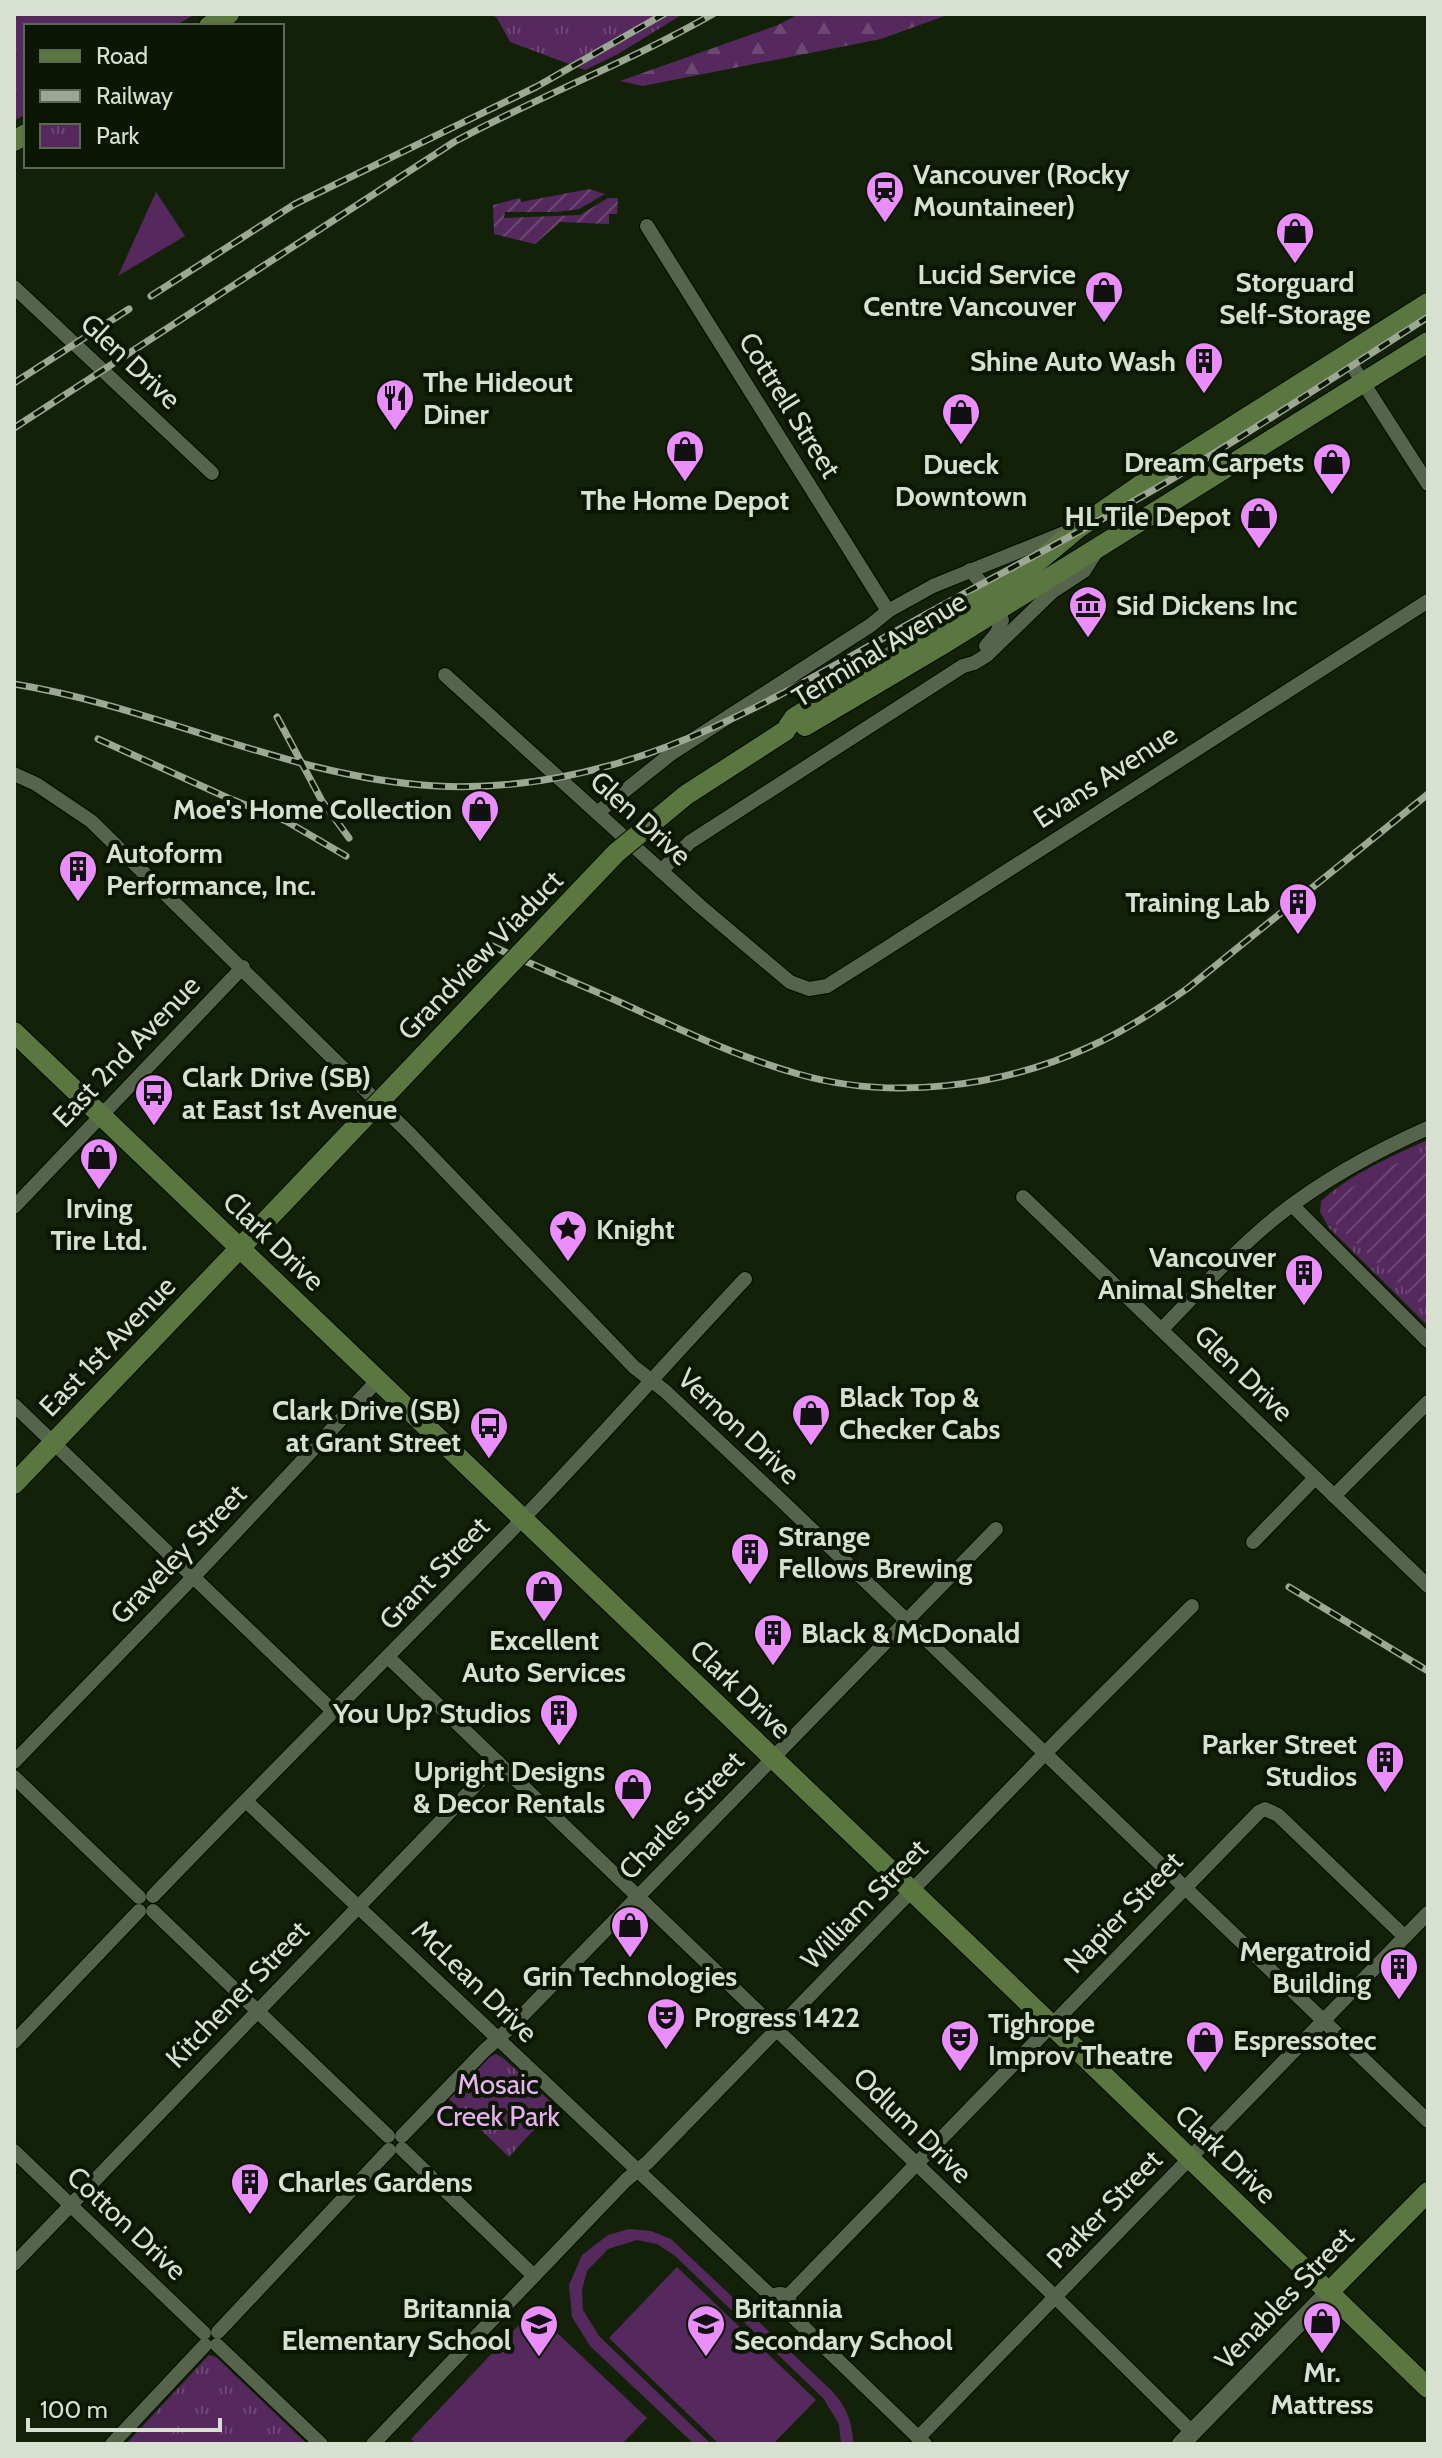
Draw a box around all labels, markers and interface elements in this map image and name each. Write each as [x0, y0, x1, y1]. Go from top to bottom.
legend [24, 24, 284, 168]
text: Road [96, 41, 148, 70]
text: Railway [96, 81, 173, 110]
text: Park [96, 121, 139, 150]
place label: Vancouver (Rocky Mountaineer) [913, 157, 1129, 223]
station icon: Vancouver (Rocky Mountaineer) [864, 169, 906, 224]
shop icon: Storguard Self-Storage [1274, 210, 1316, 265]
place label: Lucid Service Centre Vancouver [863, 257, 1077, 323]
place label: Storguard Self-Storage [1219, 265, 1371, 331]
shop icon: Lucid Service Centre Vancouver [1083, 269, 1125, 324]
street label: Glen Drive [74, 306, 188, 416]
street label: Cottrell Street [732, 326, 848, 484]
building icon: Shine Auto Wash [1183, 340, 1225, 395]
place label: Shine Auto Wash [970, 344, 1176, 378]
place label: The Hideout Diner [423, 365, 573, 431]
restaurant icon: The Hideout Diner [374, 377, 416, 432]
shop icon: Dueck Downtown [940, 391, 982, 446]
shop icon: The Home Depot [664, 428, 706, 483]
shop icon: Dream Carpets [1311, 441, 1353, 496]
place label: Dream Carpets [1124, 445, 1304, 479]
place label: Dueck Downtown [895, 447, 1027, 513]
place label: The Home Depot [581, 483, 789, 517]
shop icon: HL Tile Depot [1238, 495, 1280, 550]
place label: HL Tile Depot [1064, 499, 1231, 533]
street label: Terminal Avenue [786, 584, 972, 714]
museum icon: Sid Dickens Inc [1067, 584, 1109, 639]
place label: Sid Dickens Inc [1116, 588, 1298, 622]
street label: Evans Avenue [1027, 717, 1183, 835]
street label: Glen Drive [583, 764, 699, 872]
shop icon: Moe's Home Collection [459, 788, 501, 843]
place label: Moe's Home Collection [173, 792, 452, 826]
place label: Autoform Performance, Inc. [106, 836, 316, 902]
building icon: Autoform Performance, Inc. [57, 848, 99, 903]
street label: Grandview Viaduct [390, 863, 570, 1047]
building icon: Training Lab [1277, 881, 1319, 936]
place label: Training Lab [1125, 885, 1270, 919]
street label: East 2nd Avenue [45, 968, 207, 1134]
place label: Clark Drive (SB) at East 1st Avenue [182, 1060, 397, 1126]
bus stop icon: Clark Drive (SB) at East 1st Avenue [133, 1072, 175, 1127]
shop icon: Irving Tire Ltd. [78, 1136, 120, 1191]
street label: Clark Drive [216, 1184, 332, 1298]
place label: Irving Tire Ltd. [50, 1191, 148, 1257]
place icon: Knight [547, 1208, 589, 1263]
place label: Knight [596, 1212, 675, 1246]
place label: Vancouver Animal Shelter [1098, 1240, 1277, 1306]
building icon: Vancouver Animal Shelter [1283, 1252, 1325, 1307]
street label: East 1st Avenue [32, 1269, 182, 1423]
street label: Glen Drive [1188, 1318, 1300, 1428]
street label: Vernon Drive [671, 1361, 807, 1491]
place label: Black Top & Checker Cabs [839, 1380, 1001, 1446]
shop icon: Black Top & Checker Cabs [790, 1392, 832, 1447]
place label: Clark Drive (SB) at Grant Street [272, 1393, 461, 1459]
bus stop icon: Clark Drive (SB) at Grant Street [468, 1405, 510, 1460]
street label: Graveley Street [103, 1477, 253, 1631]
street label: Grant Street [372, 1509, 496, 1637]
place label: Strange Fellows Brewing [778, 1519, 972, 1585]
building icon: Strange Fellows Brewing [729, 1531, 771, 1586]
shop icon: Excellent Auto Services [523, 1568, 565, 1623]
building icon: Black & McDonald [752, 1612, 794, 1667]
place label: Black & McDonald [801, 1616, 1020, 1650]
place label: Excellent Auto Services [462, 1623, 626, 1689]
street label: Clark Drive [683, 1632, 799, 1746]
building icon: You Up? Studios [538, 1692, 580, 1747]
place label: You Up? Studios [332, 1696, 531, 1730]
place label: Parker Street Studios [1202, 1727, 1357, 1793]
building icon: Parker Street Studios [1364, 1739, 1406, 1794]
street label: Charles Street [611, 1744, 751, 1886]
place label: Upright Designs & Decor Rentals [413, 1754, 605, 1820]
shop icon: Upright Designs & Decor Rentals [612, 1766, 654, 1821]
street label: William Street [794, 1832, 934, 1976]
street label: Napier Street [1057, 1844, 1189, 1980]
shop icon: Grin Technologies [609, 1904, 651, 1959]
street label: Kitchener Street [158, 1913, 316, 2075]
street label: McLean Drive [405, 1913, 545, 2049]
place label: Mergatroid Building [1239, 1934, 1371, 2000]
building icon: Mergatroid Building [1378, 1946, 1420, 2001]
place label: Grin Technologies [523, 1959, 737, 1993]
theatre icon: Progress 1422 [645, 1996, 687, 2051]
place label: Progress 1422 [694, 2000, 860, 2034]
place label: Tighrope Improv Theatre [988, 2006, 1173, 2072]
theatre icon: Tighrope Improv Theatre [939, 2018, 981, 2073]
shop icon: Espressotec [1184, 2019, 1226, 2074]
place label: Espressotec [1233, 2023, 1377, 2057]
street label: Odlum Drive [847, 2060, 979, 2190]
park label: Mosaic Creek Park [436, 2067, 560, 2133]
street label: Clark Drive [1168, 2097, 1284, 2211]
street label: Parker Street [1039, 2143, 1169, 2275]
street label: Cotton Drive [60, 2159, 194, 2287]
building icon: Charles Gardens [229, 2161, 271, 2216]
place label: Charles Gardens [278, 2165, 473, 2199]
street label: Venables Street [1208, 2220, 1360, 2376]
place label: Britannia Elementary School [282, 2291, 511, 2357]
place label: Britannia Secondary School [734, 2291, 953, 2357]
shop icon: Mr. Mattress [1301, 2300, 1343, 2355]
school or university icon: Britannia Elementary School [518, 2303, 560, 2358]
school or university icon: Britannia Secondary School [685, 2303, 727, 2358]
place label: Mr. Mattress [1270, 2355, 1374, 2421]
scale bar [28, 2382, 220, 2432]
text: 100 m [40, 2395, 108, 2424]

